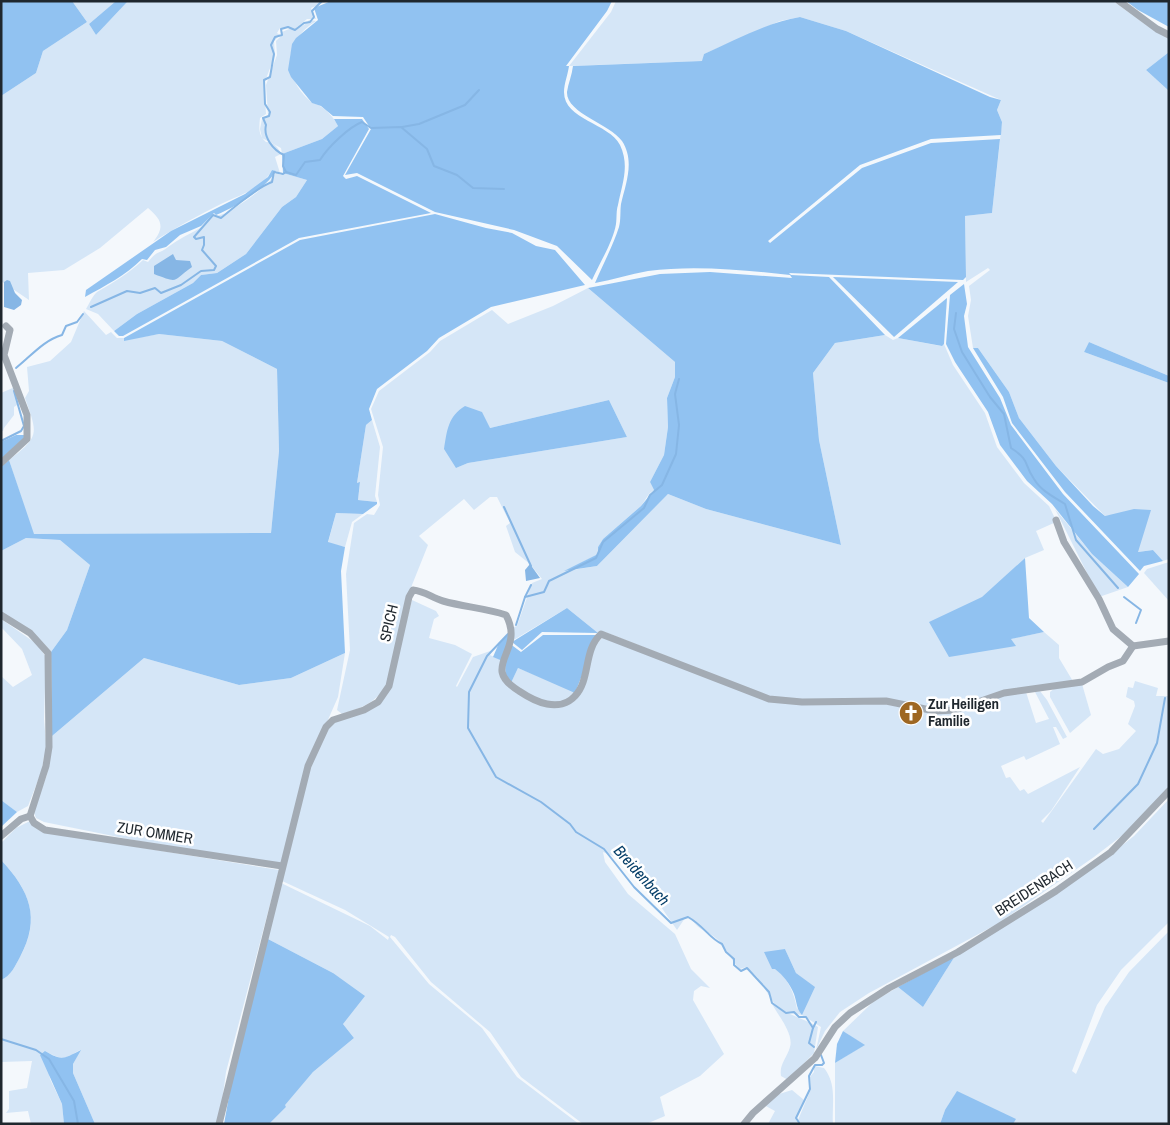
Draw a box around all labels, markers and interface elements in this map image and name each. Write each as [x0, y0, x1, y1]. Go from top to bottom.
street label: SPICH [374, 602, 403, 644]
place label: Zur Heiligen Familie [928, 693, 999, 731]
church icon: Zur Heiligen Familie [898, 700, 924, 726]
street label: ZUR OMMER [116, 816, 194, 849]
water label: Breidenbach [609, 840, 675, 910]
street label: BREIDENBACH [991, 855, 1077, 921]

